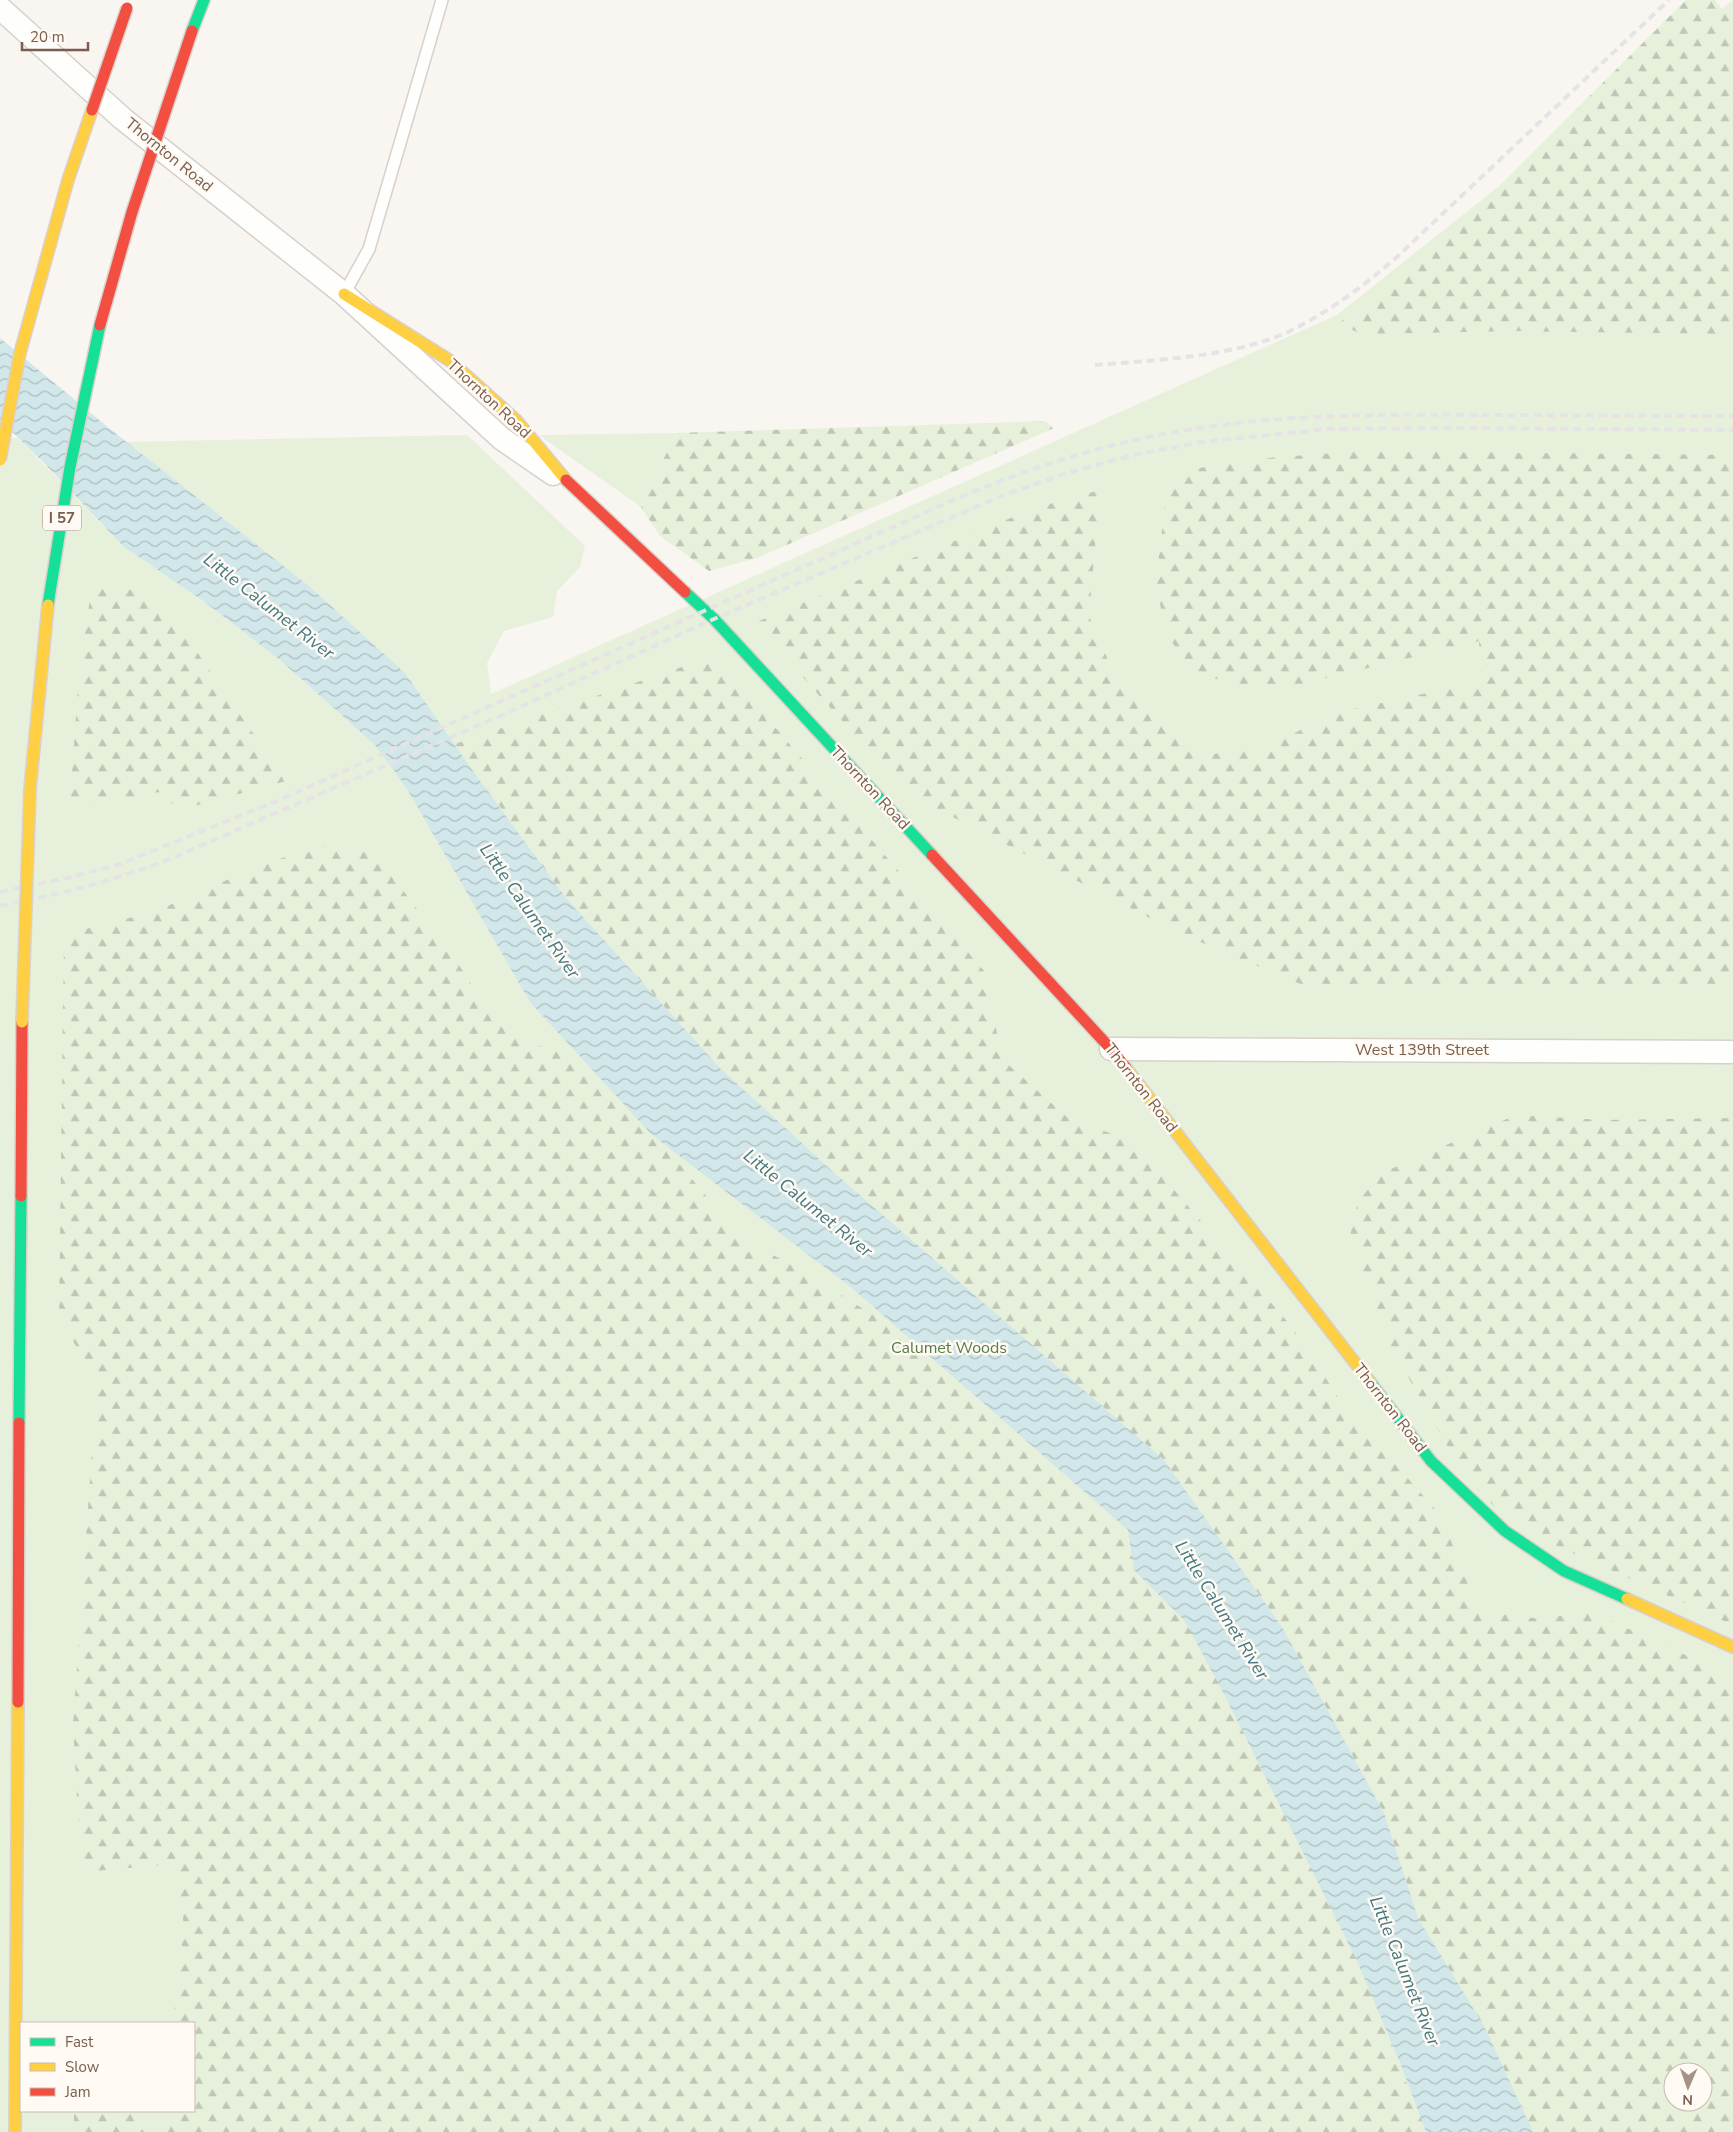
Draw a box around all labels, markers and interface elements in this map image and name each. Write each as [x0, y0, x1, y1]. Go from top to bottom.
scale bar [22, 20, 89, 52]
text: 20 m [30, 27, 65, 47]
street label: Thornton Road [120, 113, 218, 197]
street label: Thornton Road [442, 354, 536, 444]
road number: I 57 [43, 506, 81, 530]
water label: Little Calumet River [199, 547, 340, 665]
street label: Thornton Road [825, 741, 915, 835]
water label: Little Calumet River [474, 839, 586, 984]
street label: Thornton Road [1099, 1039, 1183, 1137]
street label: West 139th Street [1355, 1039, 1489, 1061]
water label: Little Calumet River [738, 1143, 878, 1263]
park label: Calumet Woods [891, 1337, 1007, 1359]
street label: Thornton Road [1348, 1359, 1432, 1457]
water label: Little Calumet River [1169, 1536, 1275, 1685]
water label: Little Calumet River [1364, 1892, 1446, 2050]
legend [20, 2022, 195, 2112]
text: Fast [65, 2032, 94, 2052]
text: Slow [65, 2057, 100, 2077]
north arrow [1663, 2062, 1713, 2112]
text: Jam [64, 2082, 91, 2102]
text: N [1682, 2090, 1693, 2109]

